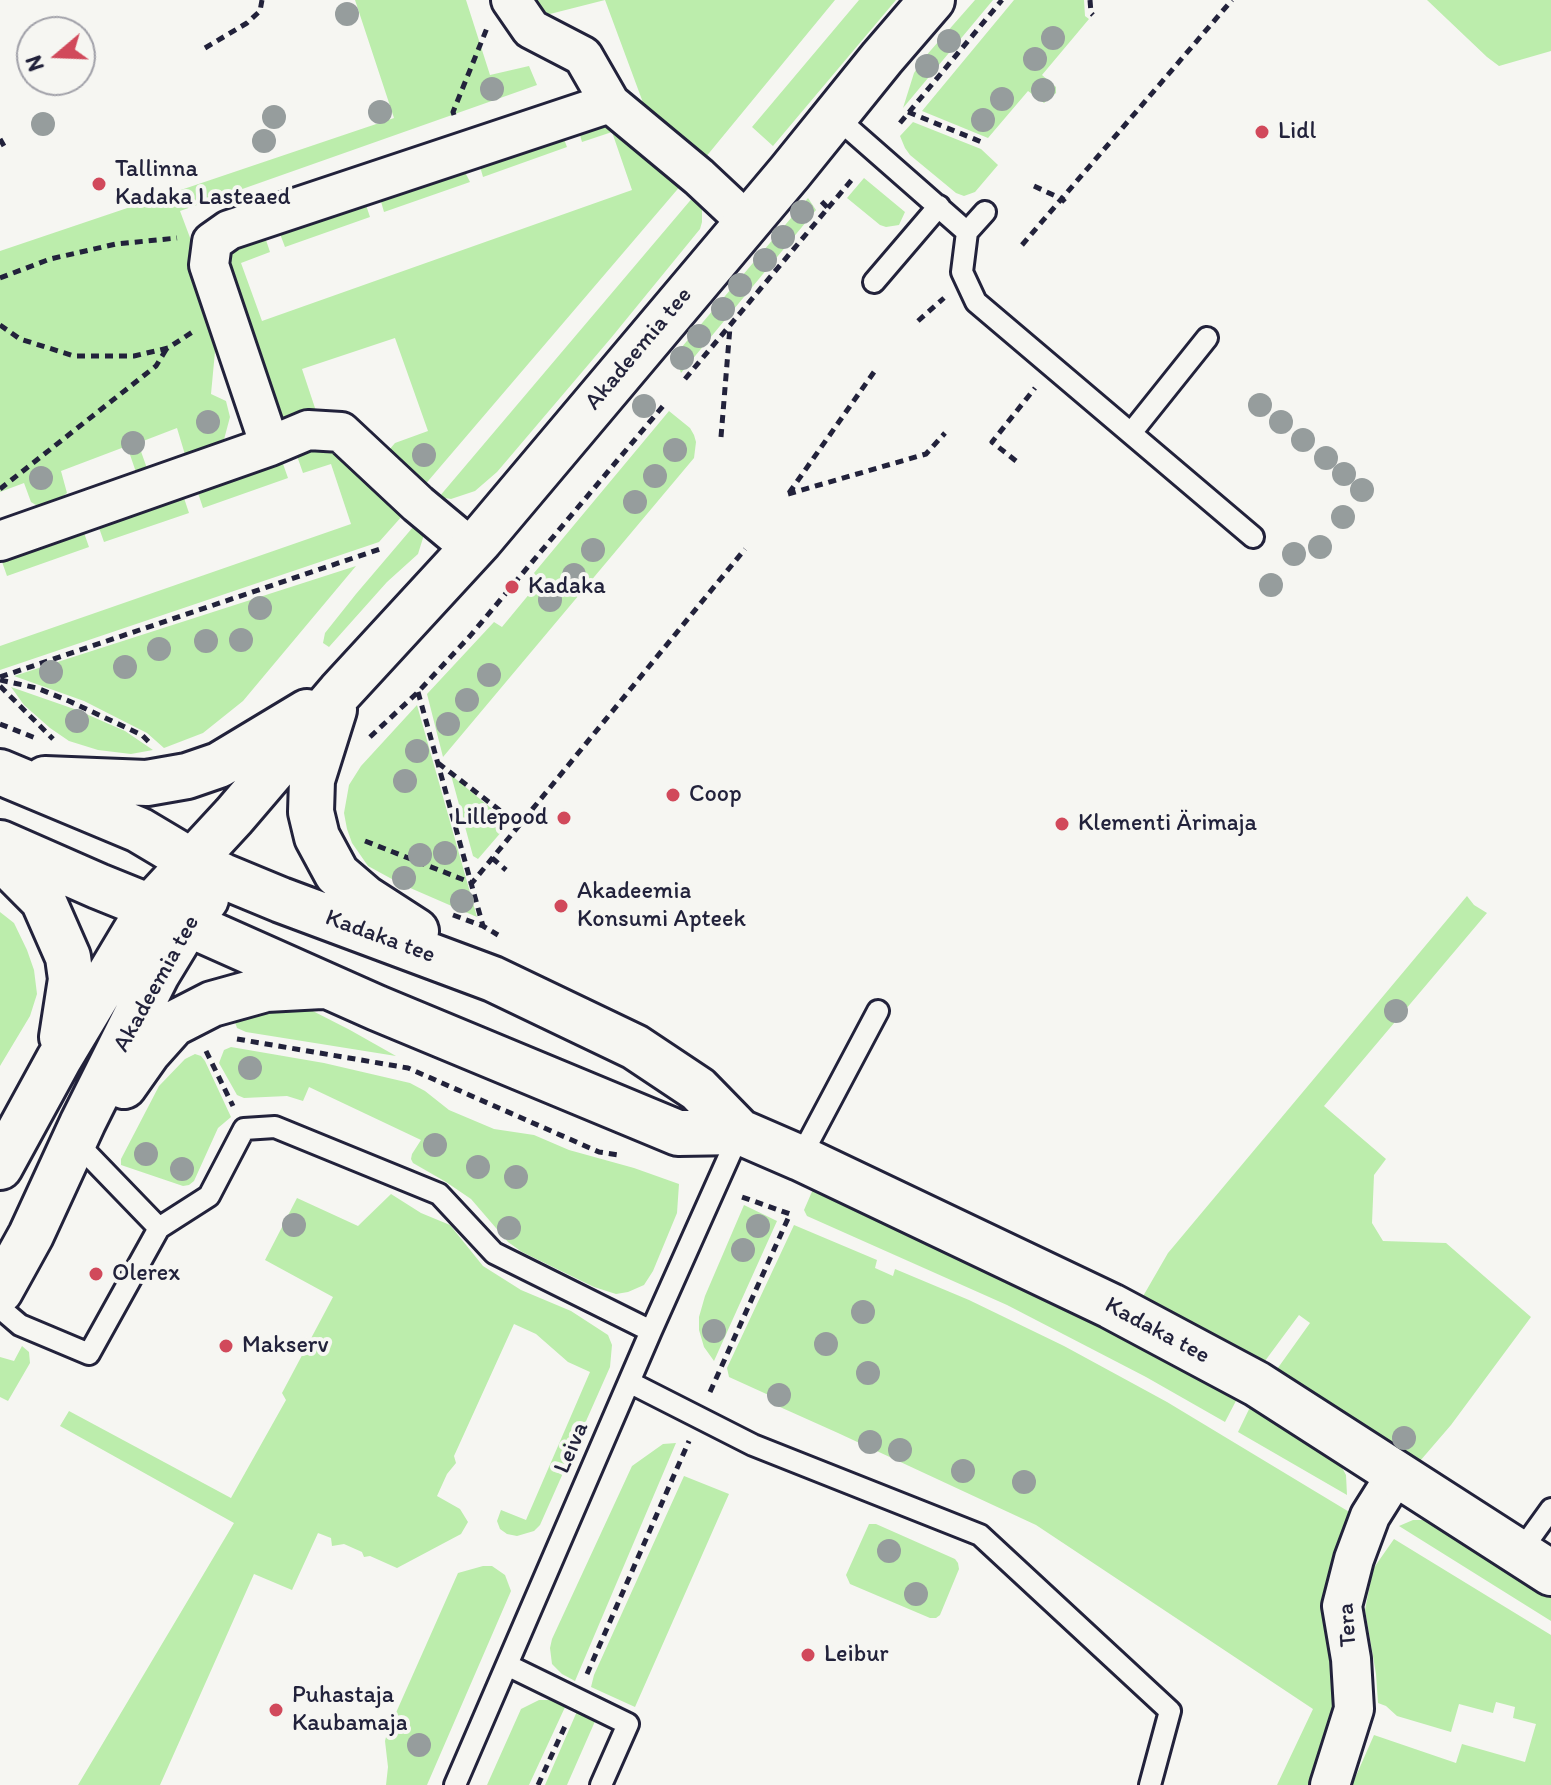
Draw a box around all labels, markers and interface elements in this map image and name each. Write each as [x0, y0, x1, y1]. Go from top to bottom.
north arrow [16, 16, 96, 96]
text: N [20, 52, 50, 75]
place label: Lidl [1278, 118, 1316, 146]
marker: Lidl [1253, 123, 1271, 141]
place label: Tallinna Kadaka Lasteaed [115, 156, 291, 212]
marker: Tallinna Kadaka Lasteaed [90, 175, 108, 193]
street label: Akadeemia tee [579, 282, 699, 416]
place label: Kadaka [528, 573, 606, 601]
marker: Kadaka [503, 578, 521, 596]
place label: Coop [689, 781, 742, 809]
marker: Coop [664, 786, 682, 804]
place label: Lillepood [454, 804, 548, 832]
marker: Lillepood [555, 809, 573, 827]
place label: Klementi Ärimaja [1078, 810, 1257, 838]
marker: Klementi Ärimaja [1053, 815, 1071, 833]
place label: Akadeemia Konsumi Apteek [577, 878, 746, 934]
marker: Akadeemia Konsumi Apteek [552, 897, 570, 915]
street label: Kadaka tee [321, 904, 439, 970]
street label: Akadeemia tee [108, 911, 206, 1057]
place label: Olerex [112, 1260, 180, 1288]
marker: Olerex [87, 1265, 105, 1283]
street label: Kadaka tee [1100, 1291, 1214, 1371]
place label: Makserv [242, 1332, 328, 1360]
marker: Makserv [217, 1337, 235, 1355]
street label: Leiva [548, 1418, 596, 1478]
street label: Tera [1332, 1602, 1364, 1648]
place label: Leibur [824, 1641, 889, 1669]
marker: Leibur [799, 1646, 817, 1664]
place label: Puhastaja Kaubamaja [292, 1682, 407, 1738]
marker: Puhastaja Kaubamaja [267, 1701, 285, 1719]

